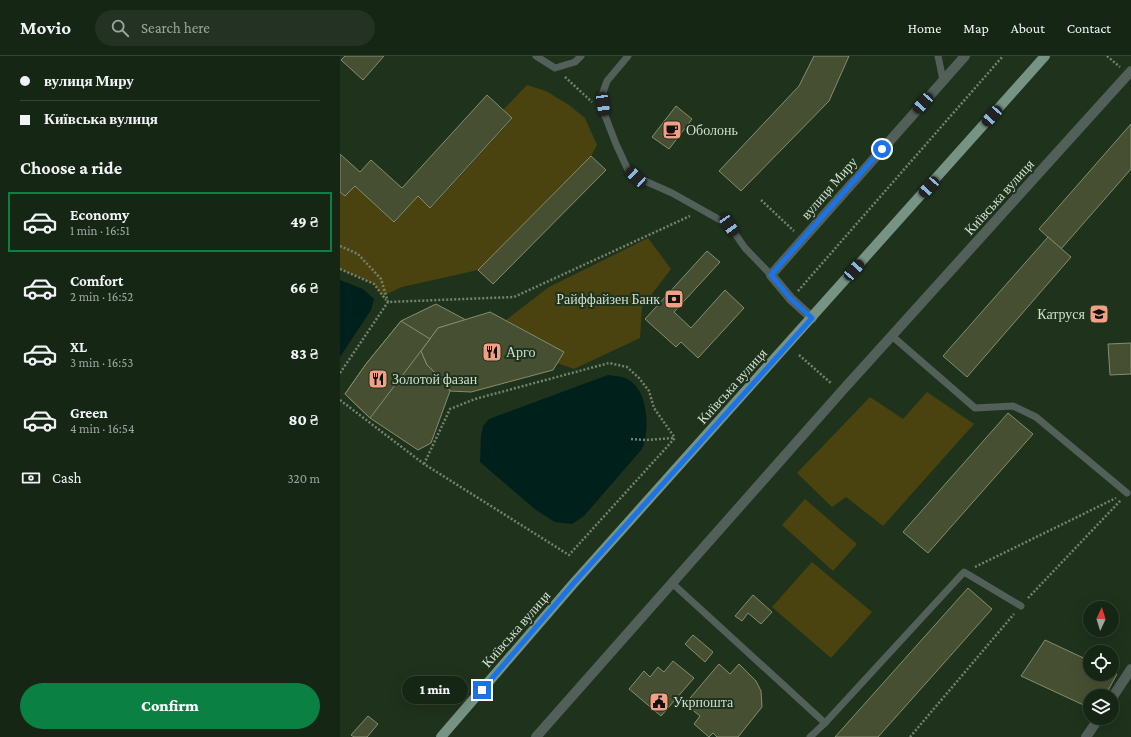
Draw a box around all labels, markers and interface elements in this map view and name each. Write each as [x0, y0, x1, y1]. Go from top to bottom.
search box [95, 10, 375, 46]
text: Movio [20, 17, 71, 38]
icon: search [109, 17, 131, 39]
text: Search here [141, 20, 210, 36]
text: Home [908, 20, 941, 36]
text: Map [963, 20, 989, 36]
text: About [1011, 20, 1045, 36]
text: Contact [1067, 20, 1111, 36]
text: вулиця Миру [44, 73, 134, 89]
car [911, 90, 935, 116]
car [595, 91, 611, 117]
car [980, 103, 1004, 129]
text: Київська вулиця [44, 111, 158, 127]
cafe icon: Оболонь [661, 119, 683, 141]
place label: Оболонь [686, 122, 738, 138]
route start [873, 140, 891, 158]
street label: вулиця Миру [798, 154, 860, 222]
street label: Київська вулиця [961, 155, 1038, 238]
text: Choose a ride [20, 158, 122, 178]
car [623, 164, 649, 190]
car [917, 174, 941, 200]
icon: car [22, 204, 58, 240]
text: Economy [70, 207, 129, 223]
car [717, 212, 741, 238]
text: 49 ₴ [290, 214, 318, 230]
text: 1 min · 16:51 [70, 223, 130, 238]
car [842, 257, 866, 283]
icon: car [22, 270, 58, 306]
text: Comfort [70, 273, 124, 289]
text: 66 ₴ [290, 280, 318, 296]
bank icon: Райффайзен Банк [663, 288, 685, 310]
text: 2 min · 16:52 [70, 289, 133, 304]
place label: Райффайзен Банк [556, 291, 660, 307]
school or university icon: Катруся [1088, 303, 1110, 325]
place label: Катруся [1037, 306, 1086, 322]
icon: car [22, 336, 58, 372]
text: XL [70, 339, 87, 355]
restaurant icon: Арго [481, 341, 503, 363]
place label: Арго [506, 344, 536, 360]
street label: Київська вулиця [694, 344, 771, 427]
text: 83 ₴ [290, 346, 318, 362]
text: 3 min · 16:53 [70, 355, 133, 370]
restaurant icon: Золотой фазан [367, 368, 389, 390]
place label: Золотой фазан [392, 371, 478, 387]
icon: car [22, 402, 58, 438]
text: Green [70, 405, 108, 421]
text: 80 ₴ [288, 412, 318, 428]
text: 4 min · 16:54 [70, 421, 135, 436]
icon: cash [20, 467, 42, 489]
text: Cash [52, 470, 82, 486]
text: 320 m [287, 471, 320, 486]
street label: Київська вулиця [478, 587, 554, 671]
north arrow [1083, 601, 1119, 637]
map controls [1083, 601, 1119, 725]
button: locate [1083, 645, 1119, 681]
callout: 1 min [402, 676, 468, 704]
route end [473, 681, 491, 699]
text: 1 min [420, 682, 450, 697]
button: Confirm [20, 683, 320, 729]
button: layers [1083, 689, 1119, 725]
public building icon: Укрпошта [648, 691, 670, 713]
place label: Укрпошта [673, 694, 734, 710]

